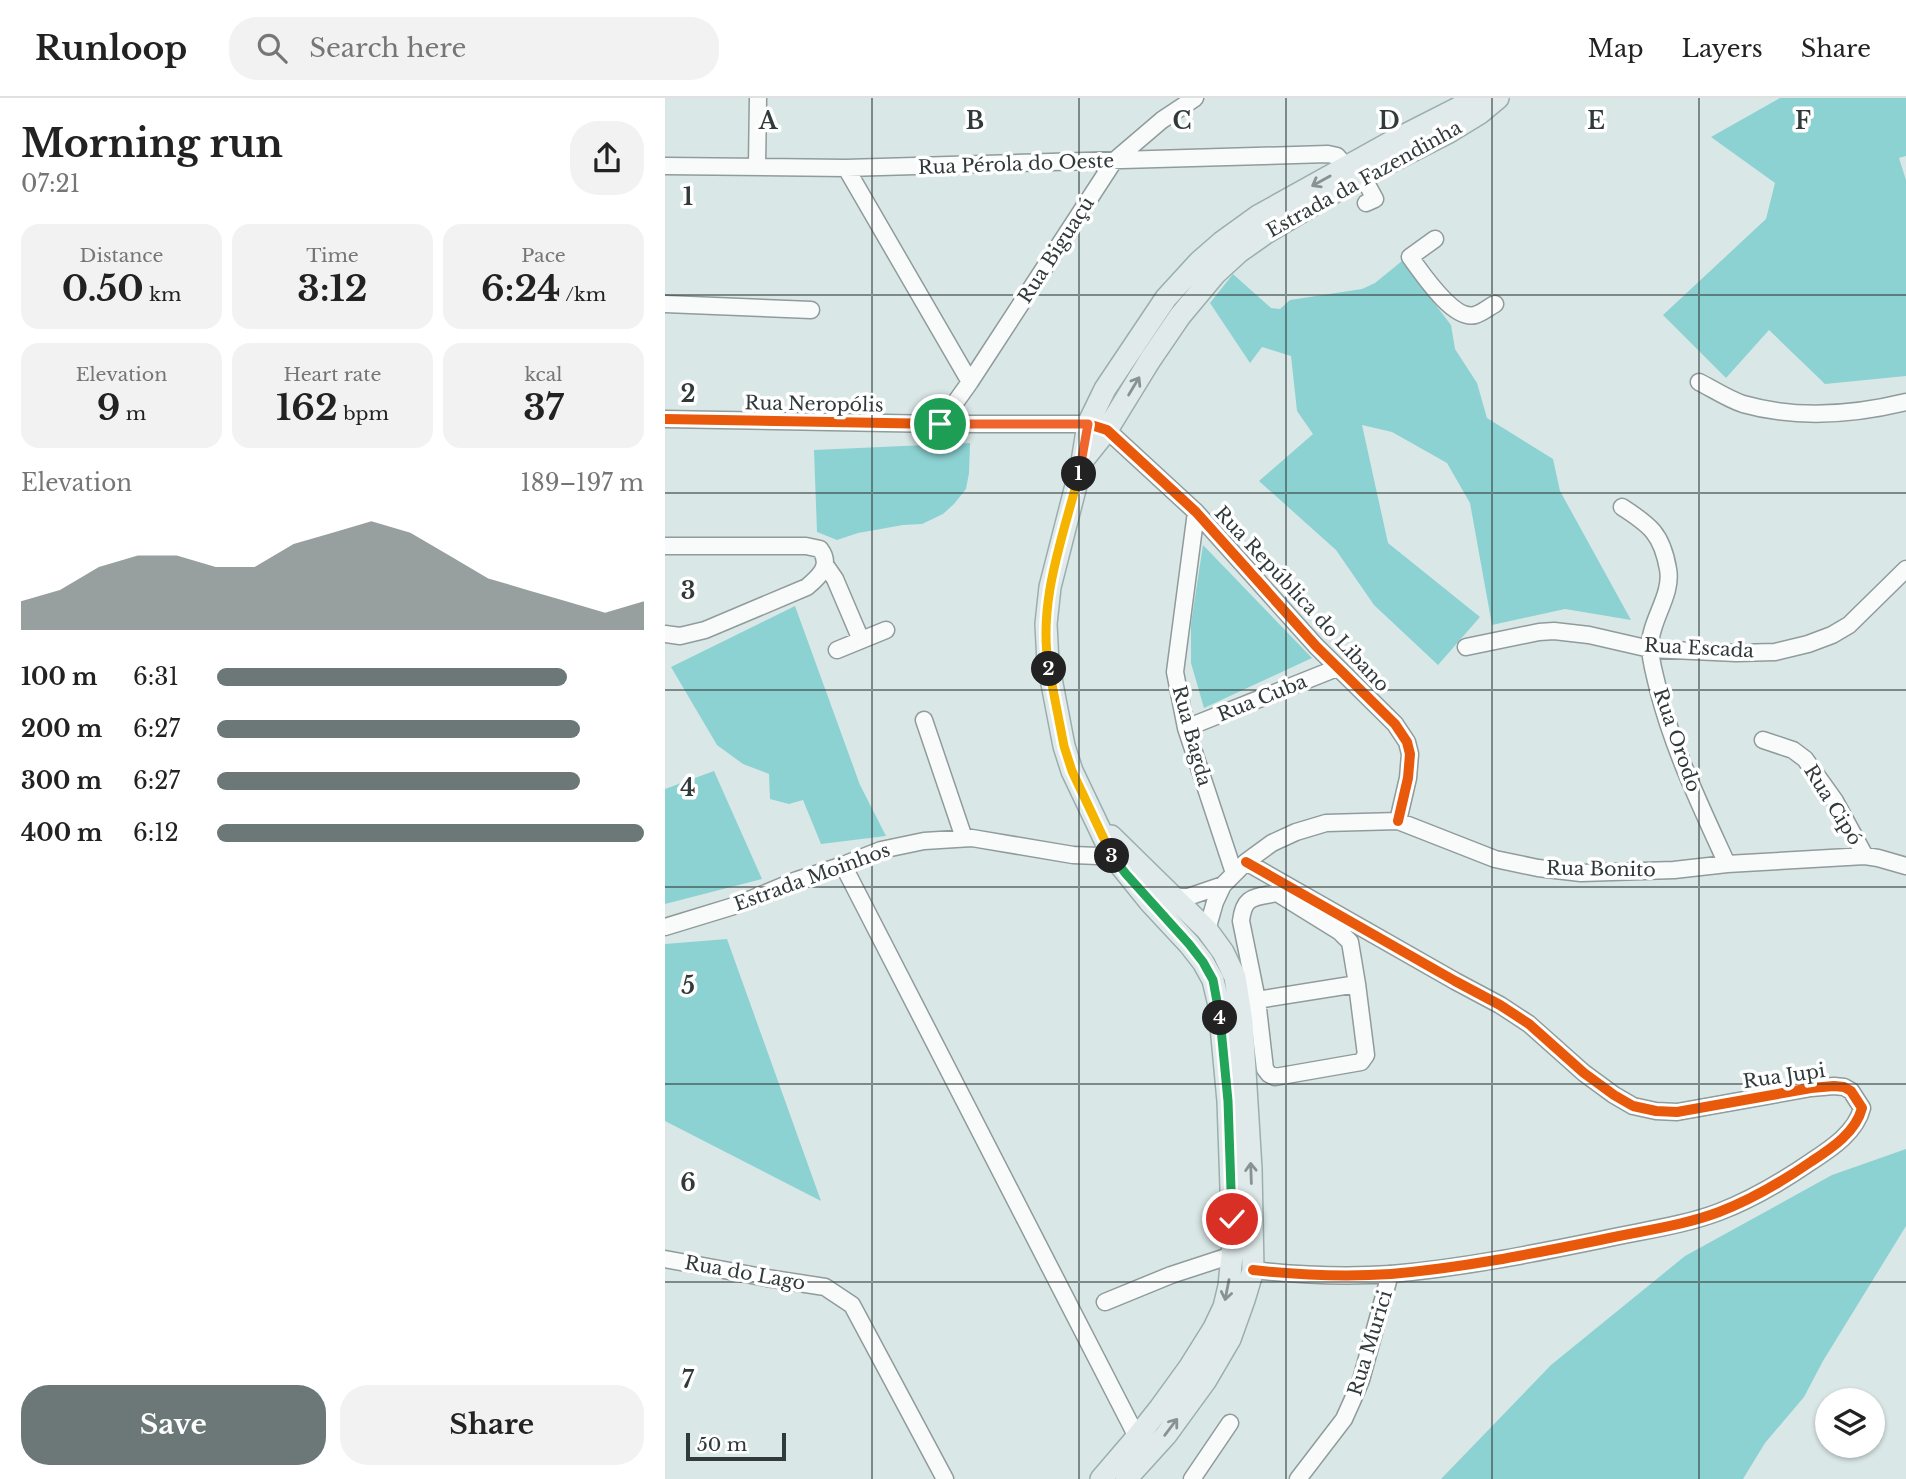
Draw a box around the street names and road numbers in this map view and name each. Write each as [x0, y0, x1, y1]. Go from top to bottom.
street label: Estrada da Fazendinha [1262, 116, 1466, 242]
street label: Rua Pérola do Oeste [917, 149, 1115, 179]
street label: Rua Biguaçú [1013, 192, 1099, 307]
street label: Rua Neropólis [744, 391, 884, 417]
street label: Rua República do Libano [1210, 501, 1394, 697]
street label: Rua Escada [1643, 634, 1755, 662]
street label: Rua Cuba [1214, 669, 1311, 726]
street label: Rua Bagda [1168, 683, 1217, 789]
street label: Rua Orodo [1649, 685, 1705, 795]
street label: Rua Cipó [1799, 761, 1867, 849]
street label: Estrada Moinhos [731, 838, 893, 916]
street label: Rua Bonito [1546, 857, 1656, 881]
street label: Rua Jupi [1741, 1059, 1827, 1093]
street label: Rua do Lago [683, 1251, 807, 1295]
street label: Rua Murici [1343, 1287, 1397, 1398]

